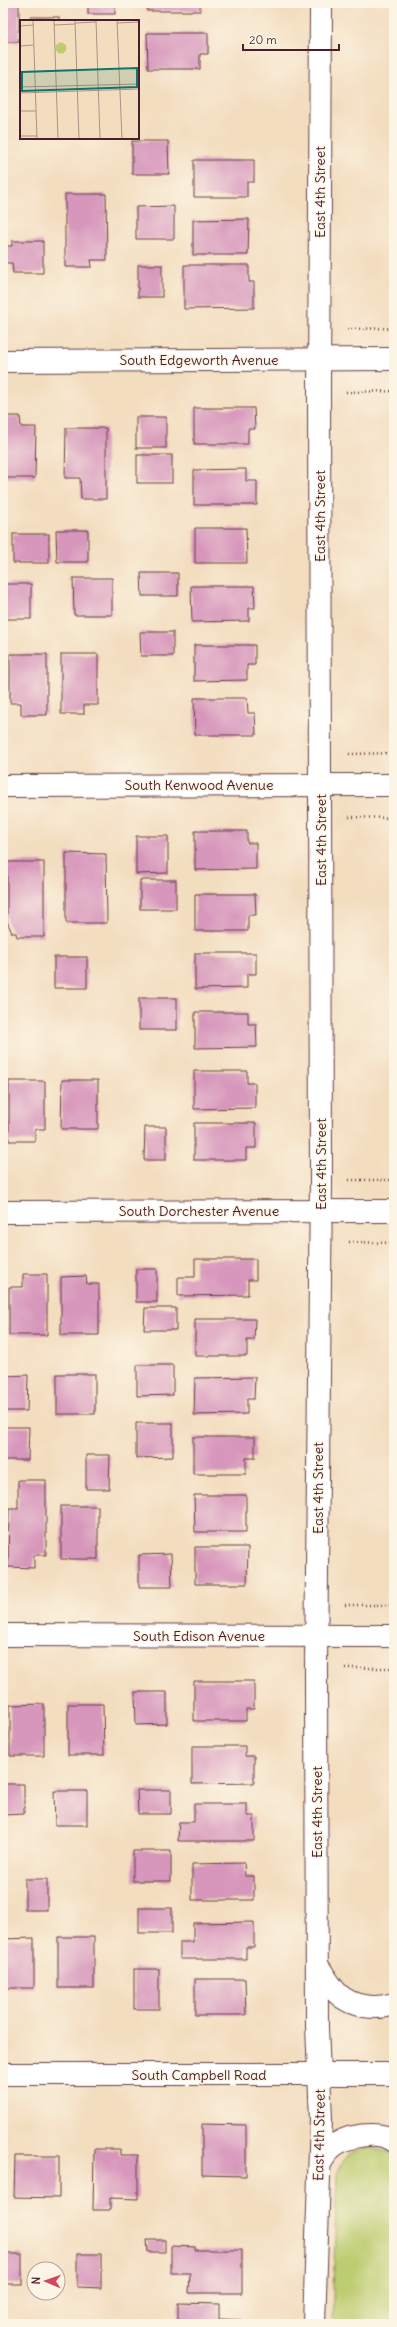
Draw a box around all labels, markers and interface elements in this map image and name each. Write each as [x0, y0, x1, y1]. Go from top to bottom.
inset map [20, 20, 139, 139]
scale bar [243, 26, 339, 52]
text: 20 m [249, 32, 277, 47]
street label: East 4th Street [311, 146, 329, 238]
street label: South Edgeworth Avenue [119, 351, 279, 369]
street label: East 4th Street [311, 470, 329, 562]
street label: South Kenwood Avenue [124, 776, 274, 794]
street label: East 4th Street [312, 794, 330, 886]
street label: East 4th Street [312, 1118, 330, 1210]
street label: South Dorchester Avenue [119, 1202, 279, 1220]
street label: East 4th Street [309, 1442, 327, 1534]
street label: South Edison Avenue [133, 1627, 265, 1645]
street label: East 4th Street [308, 1766, 326, 1858]
street label: South Campbell Road [131, 2066, 267, 2084]
street label: East 4th Street [309, 2089, 329, 2181]
north arrow [26, 2261, 66, 2301]
text: N [29, 2277, 43, 2285]

